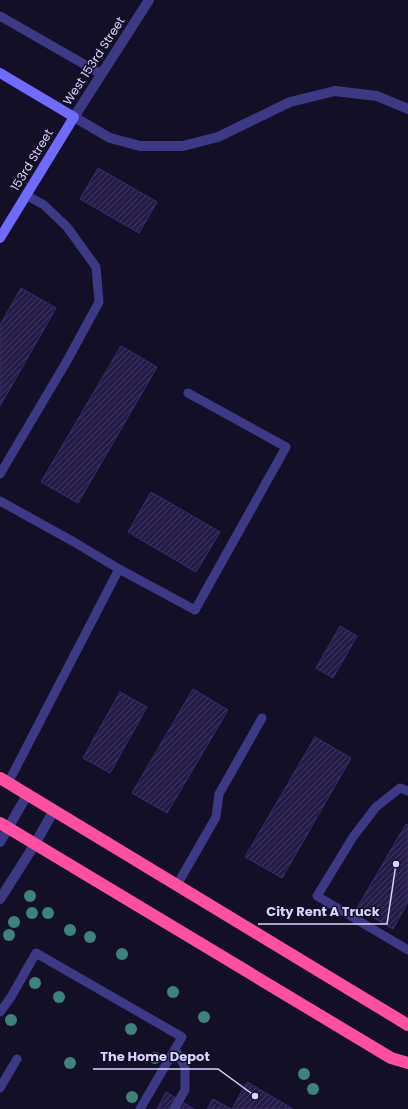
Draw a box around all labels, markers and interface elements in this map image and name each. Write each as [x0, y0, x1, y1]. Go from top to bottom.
street label: West 153rd Street [59, 13, 129, 108]
street label: 153rd Street [6, 126, 57, 194]
callout: City Rent A Truck [258, 899, 387, 924]
text: City Rent A Truck [266, 902, 380, 921]
callout: The Home Depot [93, 1044, 218, 1069]
text: The Home Depot [100, 1047, 210, 1066]

